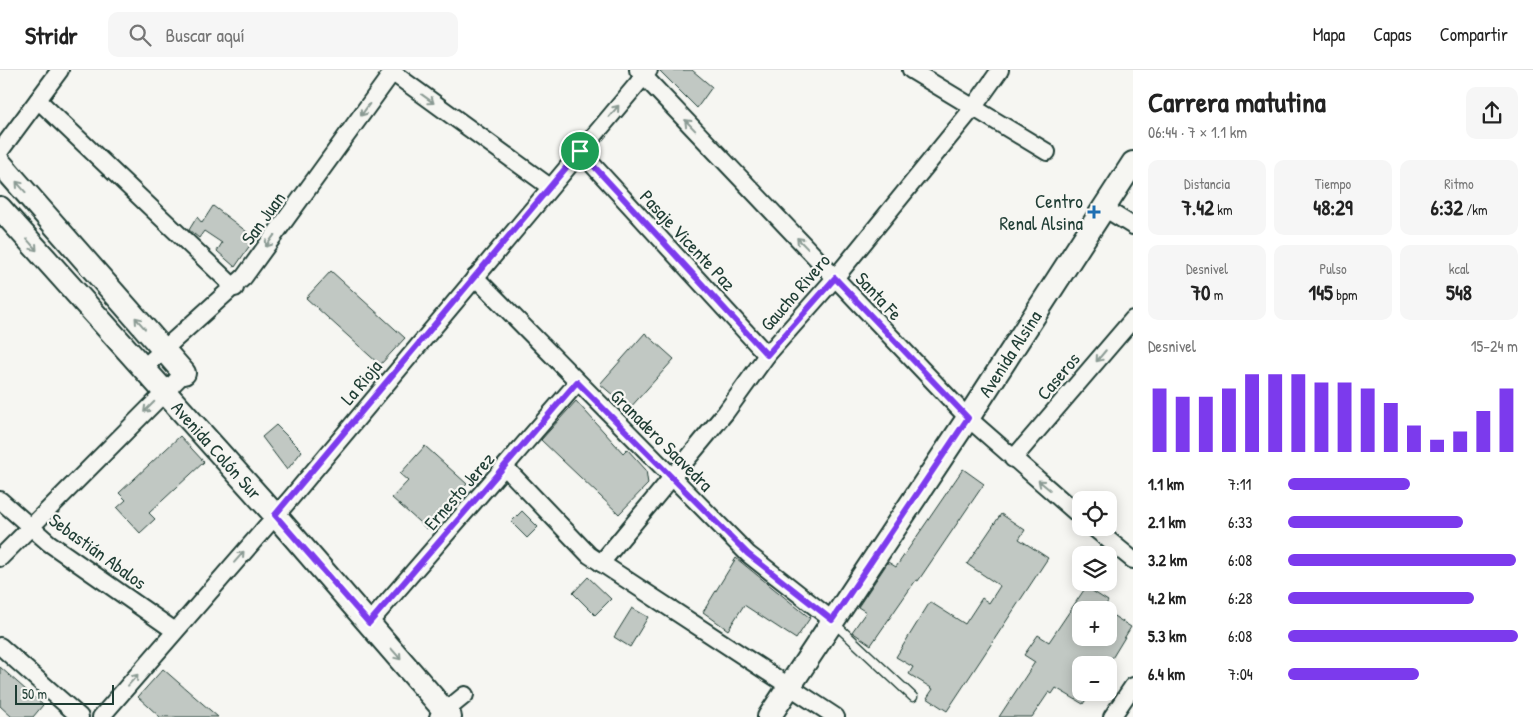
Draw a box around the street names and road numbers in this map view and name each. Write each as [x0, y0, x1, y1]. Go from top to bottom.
street label: Pasaje Vicente Paz [634, 184, 742, 296]
street label: San Juan [235, 186, 291, 250]
street label: Gaucho Rivero [754, 248, 836, 336]
street label: Santa Fe [850, 266, 909, 326]
street label: Avenida Alsina [972, 305, 1048, 402]
street label: Caseros [1030, 347, 1086, 405]
street label: La Rioja [335, 354, 388, 410]
street label: Granadero Saavedra [605, 383, 719, 497]
street label: Avenida Colón Sur [166, 395, 268, 505]
street label: Ernesto Jerez [418, 446, 500, 536]
street label: Sebastián Abalos [44, 507, 152, 595]

